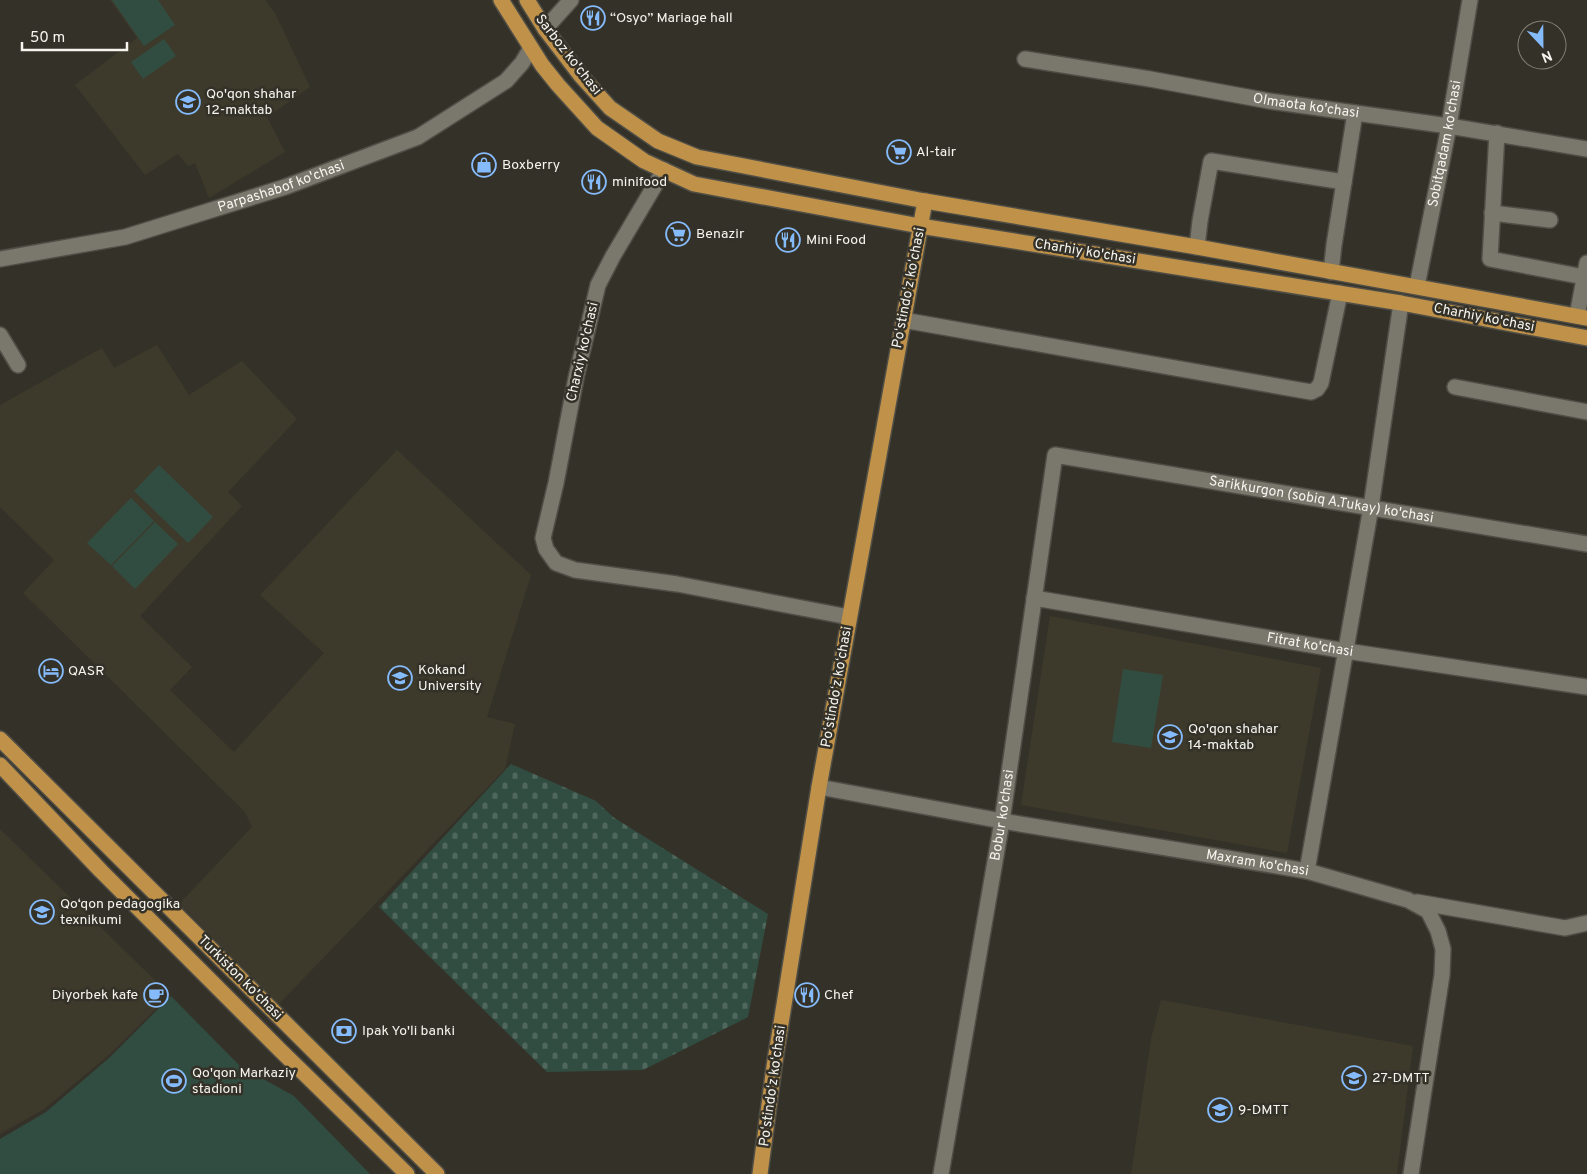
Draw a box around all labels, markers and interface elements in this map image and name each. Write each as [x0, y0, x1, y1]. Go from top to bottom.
restaurant icon: “Osyo” Mariage hall [580, 5, 606, 31]
place label: “Osyo” Mariage hall [610, 10, 733, 27]
street label: Sarboz ko'chasi [531, 11, 605, 99]
scale bar [22, 20, 128, 52]
north arrow [1517, 20, 1567, 70]
text: 50 m [30, 29, 65, 48]
text: N [1538, 46, 1554, 65]
street label: Sobitqadam ko'chasi [1424, 79, 1465, 209]
place label: Qo'qon shahar 12-maktab [206, 86, 297, 119]
school or university icon: Qo'qon shahar 12-maktab [175, 89, 201, 115]
street label: Olmaota ko'chasi [1252, 90, 1360, 122]
supermarket icon: Al-tair [886, 139, 912, 165]
place label: Al-tair [916, 144, 957, 161]
shop icon: Boxberry [471, 152, 497, 178]
street label: Parpashabof ko'chasi [216, 157, 347, 216]
place label: Boxberry [502, 157, 560, 174]
restaurant icon: minifood [581, 169, 607, 195]
place label: minifood [612, 174, 667, 191]
supermarket icon: Benazir [665, 221, 691, 247]
place label: Benazir [696, 226, 745, 243]
street label: Poʻstindoʻz koʻchasi [889, 226, 929, 350]
restaurant icon: Mini Food [775, 227, 801, 253]
place label: Mini Food [806, 232, 866, 249]
street label: Charhiy ko'chasi [1033, 236, 1137, 268]
street label: Charhiy ko'chasi [1432, 300, 1536, 336]
street label: Charxiy ko'chasi [563, 301, 603, 403]
street label: Sarikkurgon (sobiq A.Tukay) ko'chasi [1208, 472, 1435, 527]
street label: Poʻstindoʻz koʻchasi [818, 625, 856, 749]
street label: Fitrat ko'chasi [1266, 629, 1354, 660]
hotel icon: QASR [38, 658, 64, 684]
place label: Kokand University [418, 662, 482, 695]
place label: QASR [68, 663, 105, 680]
school or university icon: Kokand University [387, 665, 413, 691]
place label: Qo'qon shahar 14-maktab [1188, 721, 1279, 754]
school or university icon: Qo'qon shahar 14-maktab [1157, 724, 1183, 750]
street label: Bobur ko'chasi [987, 769, 1018, 862]
street label: Maxram ko'chasi [1205, 846, 1310, 880]
place label: Qo‘qon pedagogika texnikumi [60, 896, 180, 929]
school or university icon: Qo‘qon pedagogika texnikumi [29, 899, 55, 925]
street label: Turkiston ko'chasi [194, 932, 286, 1024]
cafe icon: Diyorbek kafe [143, 982, 169, 1008]
restaurant icon: Chef [794, 982, 820, 1008]
place label: Diyorbek kafe [52, 987, 138, 1004]
place label: Chef [824, 987, 853, 1004]
bank icon: Ipak Yo'li banki [331, 1018, 357, 1044]
place label: Ipak Yo'li banki [362, 1023, 455, 1040]
street label: Poʻstindoʻz koʻchasi [756, 1024, 790, 1148]
place label: Qo'qon Markaziy stadioni [192, 1065, 296, 1098]
school or university icon: 27-DMTT [1341, 1065, 1367, 1091]
sports icon: Qo'qon Markaziy stadioni [161, 1068, 187, 1094]
place label: 27-DMTT [1372, 1070, 1430, 1087]
school or university icon: 9-DMTT [1207, 1097, 1233, 1123]
place label: 9-DMTT [1238, 1102, 1289, 1119]

